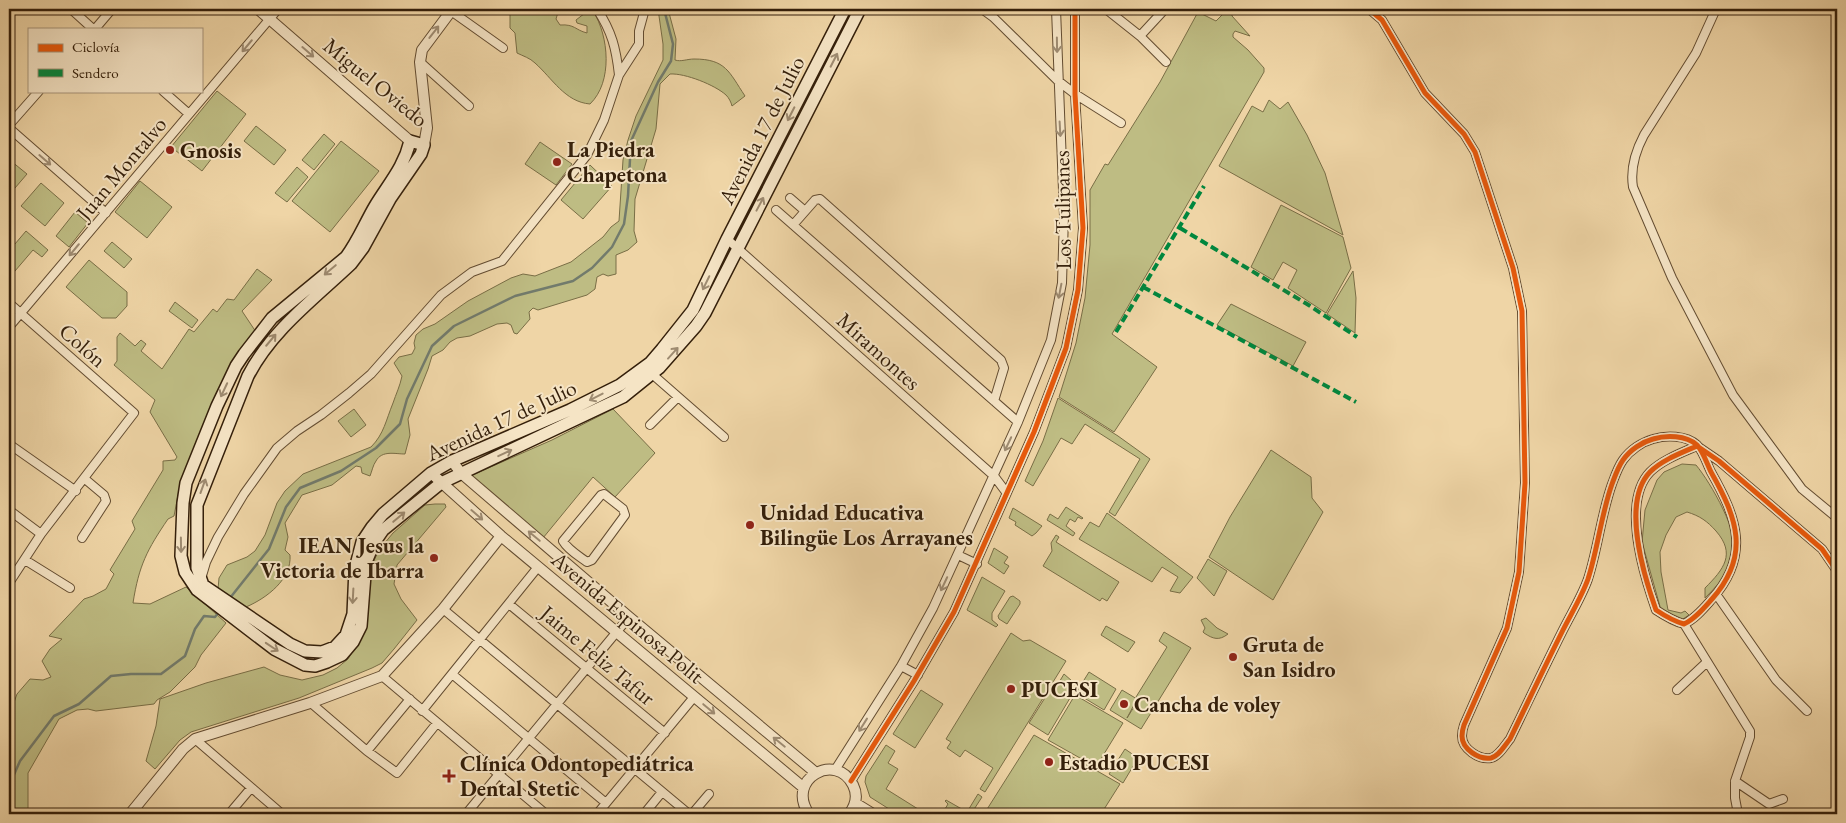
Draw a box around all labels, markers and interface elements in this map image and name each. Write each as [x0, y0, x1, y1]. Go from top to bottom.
one-way arrow [429, 26, 440, 39]
legend [28, 28, 202, 92]
street label: Miguel Oviedo [317, 31, 434, 134]
one-way arrow [1052, 36, 1061, 52]
text: Ciclovía [72, 37, 119, 56]
one-way arrow [242, 39, 253, 52]
one-way arrow [301, 47, 314, 58]
street label: Avenida 17 de Julio [711, 51, 811, 210]
one-way arrow [830, 53, 839, 68]
text: Sendero [72, 63, 119, 82]
one-way arrow [786, 107, 796, 122]
street label: Juan Montalvo [68, 110, 173, 228]
one-way arrow [1055, 121, 1064, 137]
place label: La Piedra Chapetona [567, 135, 668, 189]
place label: Gnosis [180, 136, 241, 165]
marker: Gnosis [164, 144, 176, 156]
street label: Los Tulipanes [1047, 150, 1078, 270]
one-way arrow [39, 154, 52, 166]
marker: La Piedra Chapetona [551, 156, 563, 168]
one-way arrow [755, 197, 765, 212]
one-way arrow [69, 243, 80, 256]
one-way arrow [324, 264, 337, 275]
one-way arrow [701, 275, 710, 290]
one-way arrow [1055, 283, 1064, 299]
street label: Miramontes [830, 306, 927, 397]
street label: Colón [53, 317, 113, 374]
one-way arrow [266, 333, 277, 346]
one-way arrow [667, 347, 679, 360]
street label: Avenida 17 de Julio [420, 373, 581, 468]
one-way arrow [219, 383, 229, 398]
one-way arrow [589, 393, 604, 402]
one-way arrow [1003, 437, 1013, 452]
one-way arrow [497, 447, 512, 457]
one-way arrow [199, 479, 208, 495]
place label: Unidad Educativa Bilingüe Los Arrayanes [760, 498, 973, 552]
one-way arrow [471, 509, 484, 521]
one-way arrow [392, 512, 405, 523]
marker: Unidad Educativa Bilingüe Los Arrayanes [744, 519, 756, 531]
one-way arrow [528, 530, 541, 541]
place label: IEAN Jesus la Victoria de Ibarra [260, 531, 424, 585]
one-way arrow [176, 536, 186, 553]
street label: Avenida Espinosa Polit [544, 544, 710, 690]
marker: IEAN Jesus la Victoria de Ibarra [428, 552, 440, 564]
one-way arrow [939, 576, 948, 591]
one-way arrow [349, 588, 358, 604]
street label: Jaime Feliz Tafur [533, 598, 662, 712]
place label: Gruta de San Isidro [1243, 630, 1336, 684]
one-way arrow [264, 642, 278, 652]
marker: Gruta de San Isidro [1227, 651, 1239, 663]
place label: PUCESI [1021, 675, 1098, 704]
marker: PUCESI [1005, 683, 1017, 695]
place label: Cancha de voley [1134, 690, 1281, 719]
marker: Cancha de voley [1118, 698, 1130, 710]
one-way arrow [702, 703, 715, 714]
one-way arrow [858, 718, 869, 732]
one-way arrow [773, 736, 786, 747]
place label: Estadio PUCESI [1059, 748, 1209, 777]
place label: Clínica Odontopediátrica Dental Stetic [460, 749, 694, 803]
marker: Estadio PUCESI [1043, 756, 1055, 768]
marker: Clínica Odontopediátrica Dental Stetic [442, 769, 456, 783]

